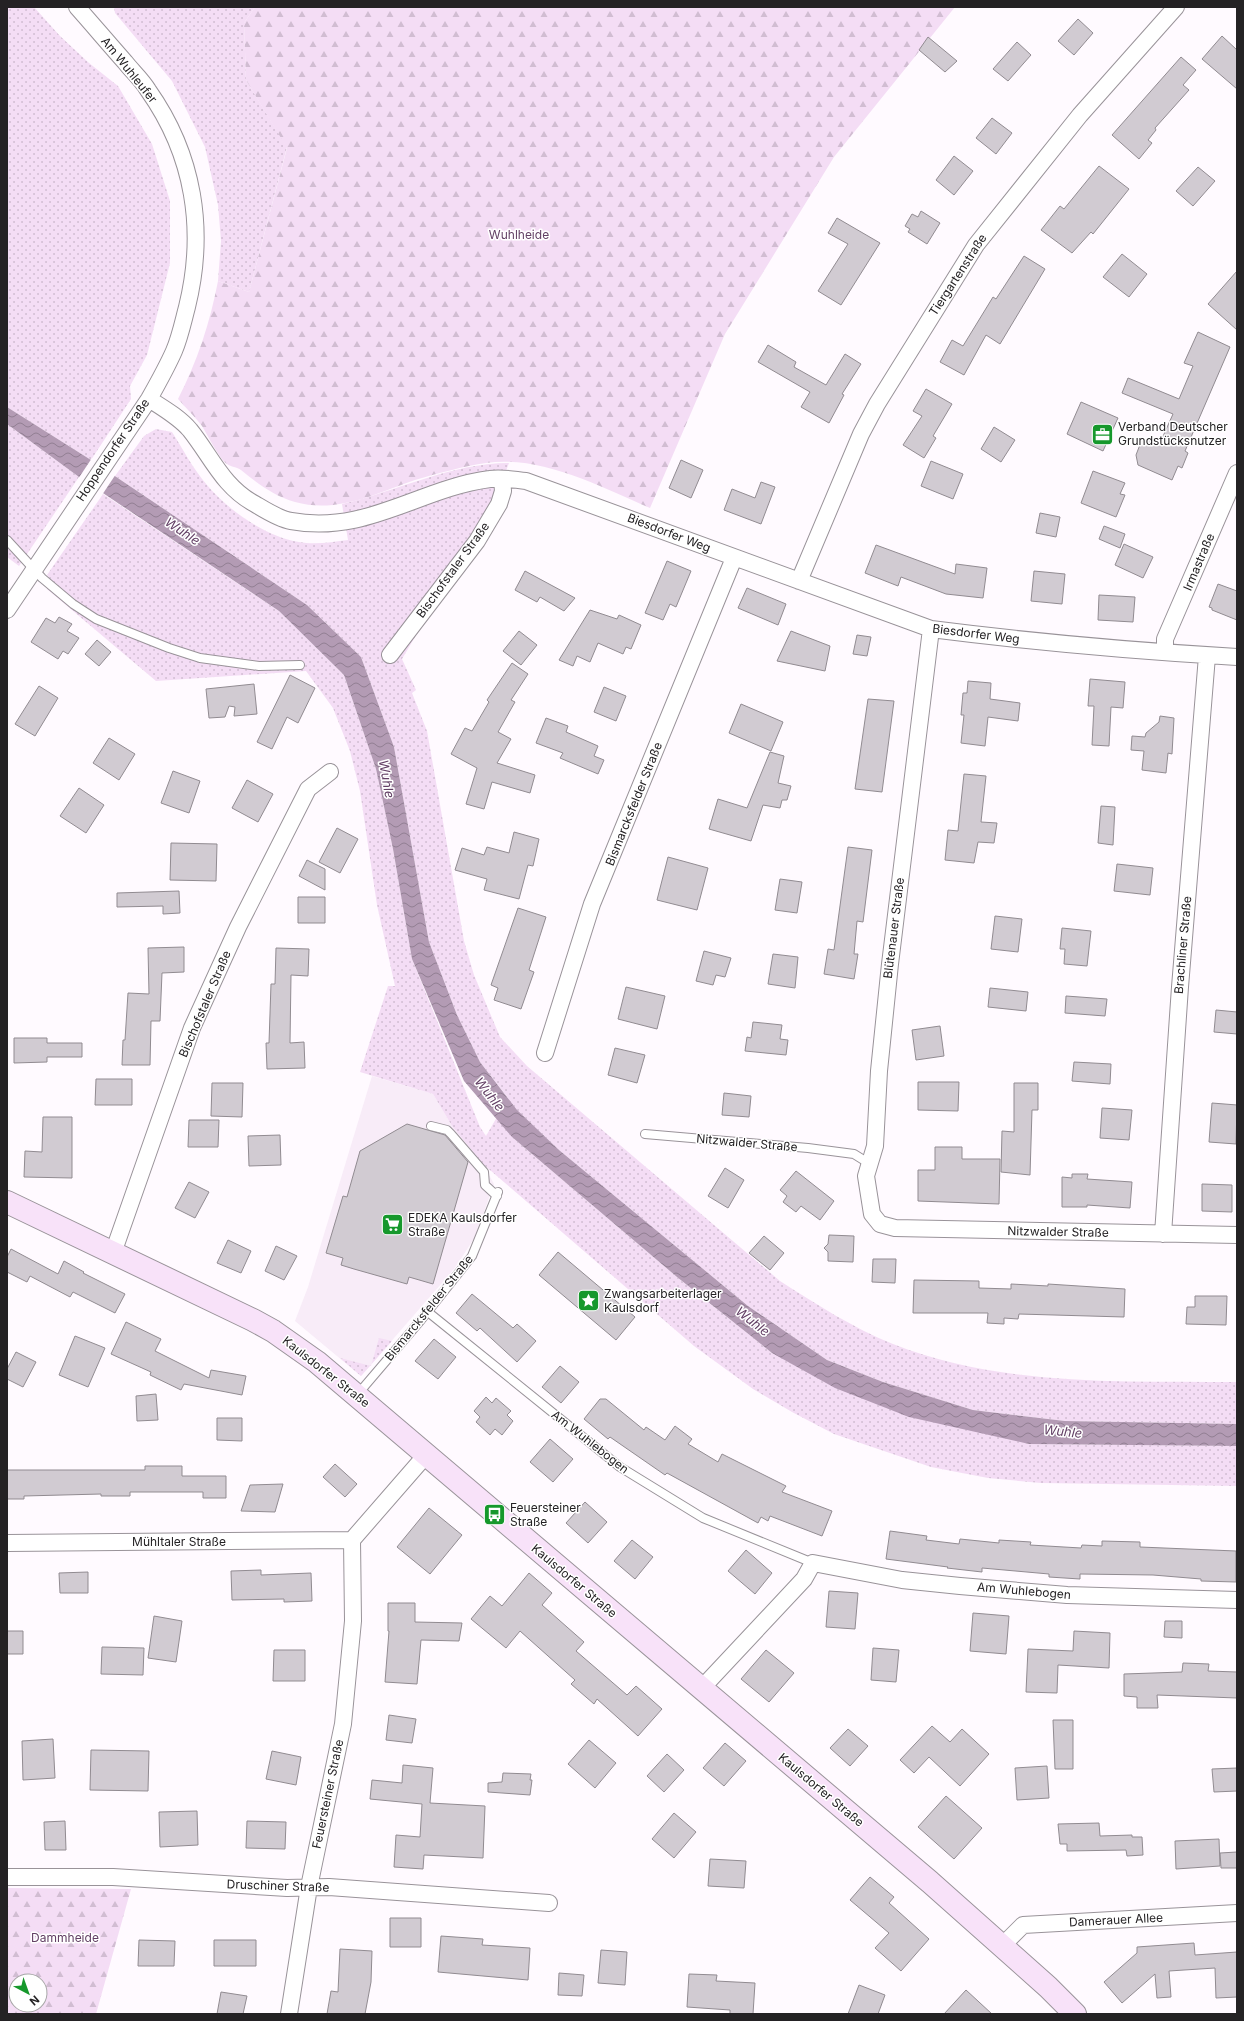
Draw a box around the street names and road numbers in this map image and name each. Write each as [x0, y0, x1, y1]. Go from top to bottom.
street label: Am Wuhleufer [98, 34, 161, 106]
street label: Tiergartenstraße [926, 231, 990, 318]
street label: Hoppendorfer Straße [73, 396, 152, 504]
street label: Biesdorfer Weg [625, 510, 713, 555]
street label: Bischofstaler Straße [413, 519, 492, 620]
street label: Irmastraße [1180, 531, 1217, 593]
street label: Biesdorfer Weg [932, 621, 1021, 646]
street label: Bismarcksfelder Straße [602, 740, 665, 868]
street label: Blütenauer Straße [880, 877, 907, 979]
street label: Brachliner Straße [1171, 895, 1194, 994]
street label: Bischofstaler Straße [175, 948, 234, 1059]
street label: Nitzwalder Straße [696, 1131, 798, 1154]
street label: Nitzwalder Straße [1007, 1223, 1109, 1240]
street label: Bismarcksfelder Straße [381, 1252, 476, 1364]
street label: Kaulsdorfer Straße [280, 1333, 373, 1410]
street label: Am Wuhlebogen [549, 1407, 632, 1476]
street label: Mühltaler Straße [132, 1534, 226, 1549]
street label: Kaulsdorfer Straße [529, 1541, 620, 1621]
street label: Am Wuhlebogen [977, 1579, 1072, 1602]
street label: Feuersteiner Straße [309, 1738, 346, 1850]
street label: Kaulsdorfer Straße [776, 1750, 867, 1830]
street label: Druschiner Straße [226, 1876, 330, 1895]
street label: Damerauer Allee [1069, 1910, 1163, 1929]

